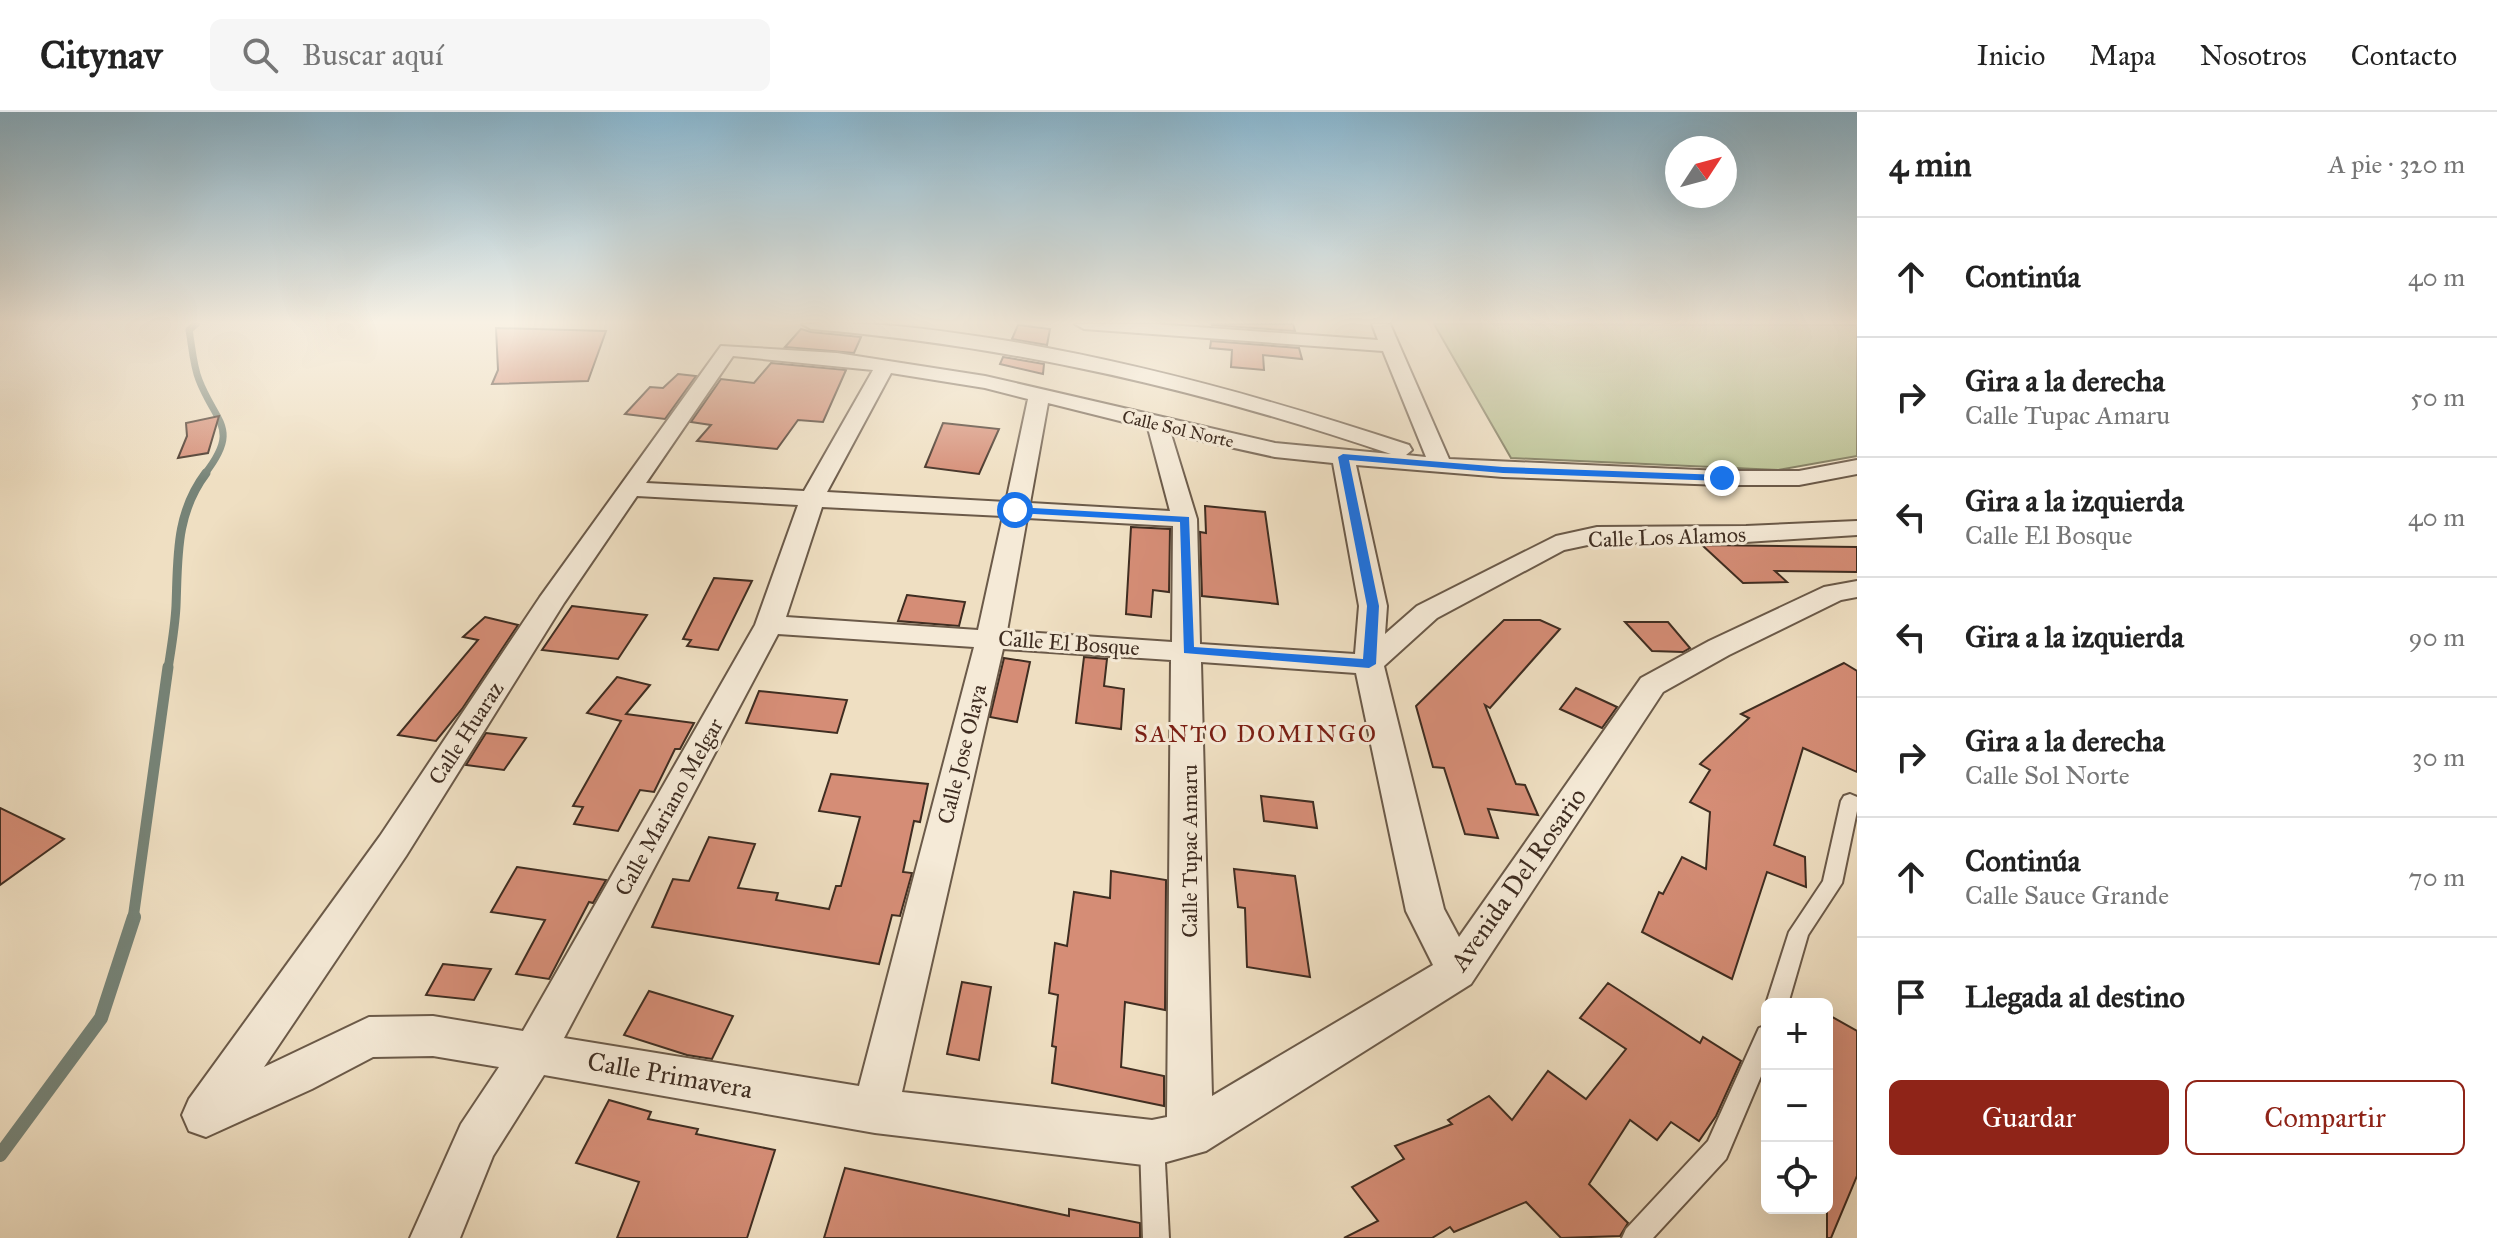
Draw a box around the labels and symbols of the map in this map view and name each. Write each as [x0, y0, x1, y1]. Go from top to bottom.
north arrow [1665, 136, 1737, 208]
street label: Calle Sol Norte [1120, 405, 1236, 453]
route end [1704, 460, 1740, 496]
route start [997, 492, 1033, 528]
street label: Calle Los Alamos [1588, 521, 1746, 553]
street label: Calle El Bosque [997, 625, 1141, 661]
street label: Calle Huaraz [423, 676, 509, 790]
street label: Calle Jose Olaya [932, 681, 993, 827]
street label: Calle Mariano Melgar [609, 713, 729, 901]
district label: SANTO DOMINGO [1134, 719, 1378, 749]
street label: Calle Tupac Amaru [1176, 764, 1203, 938]
street label: Avenida Del Rosario [1442, 781, 1593, 977]
street label: Calle Primavera [585, 1045, 755, 1105]

